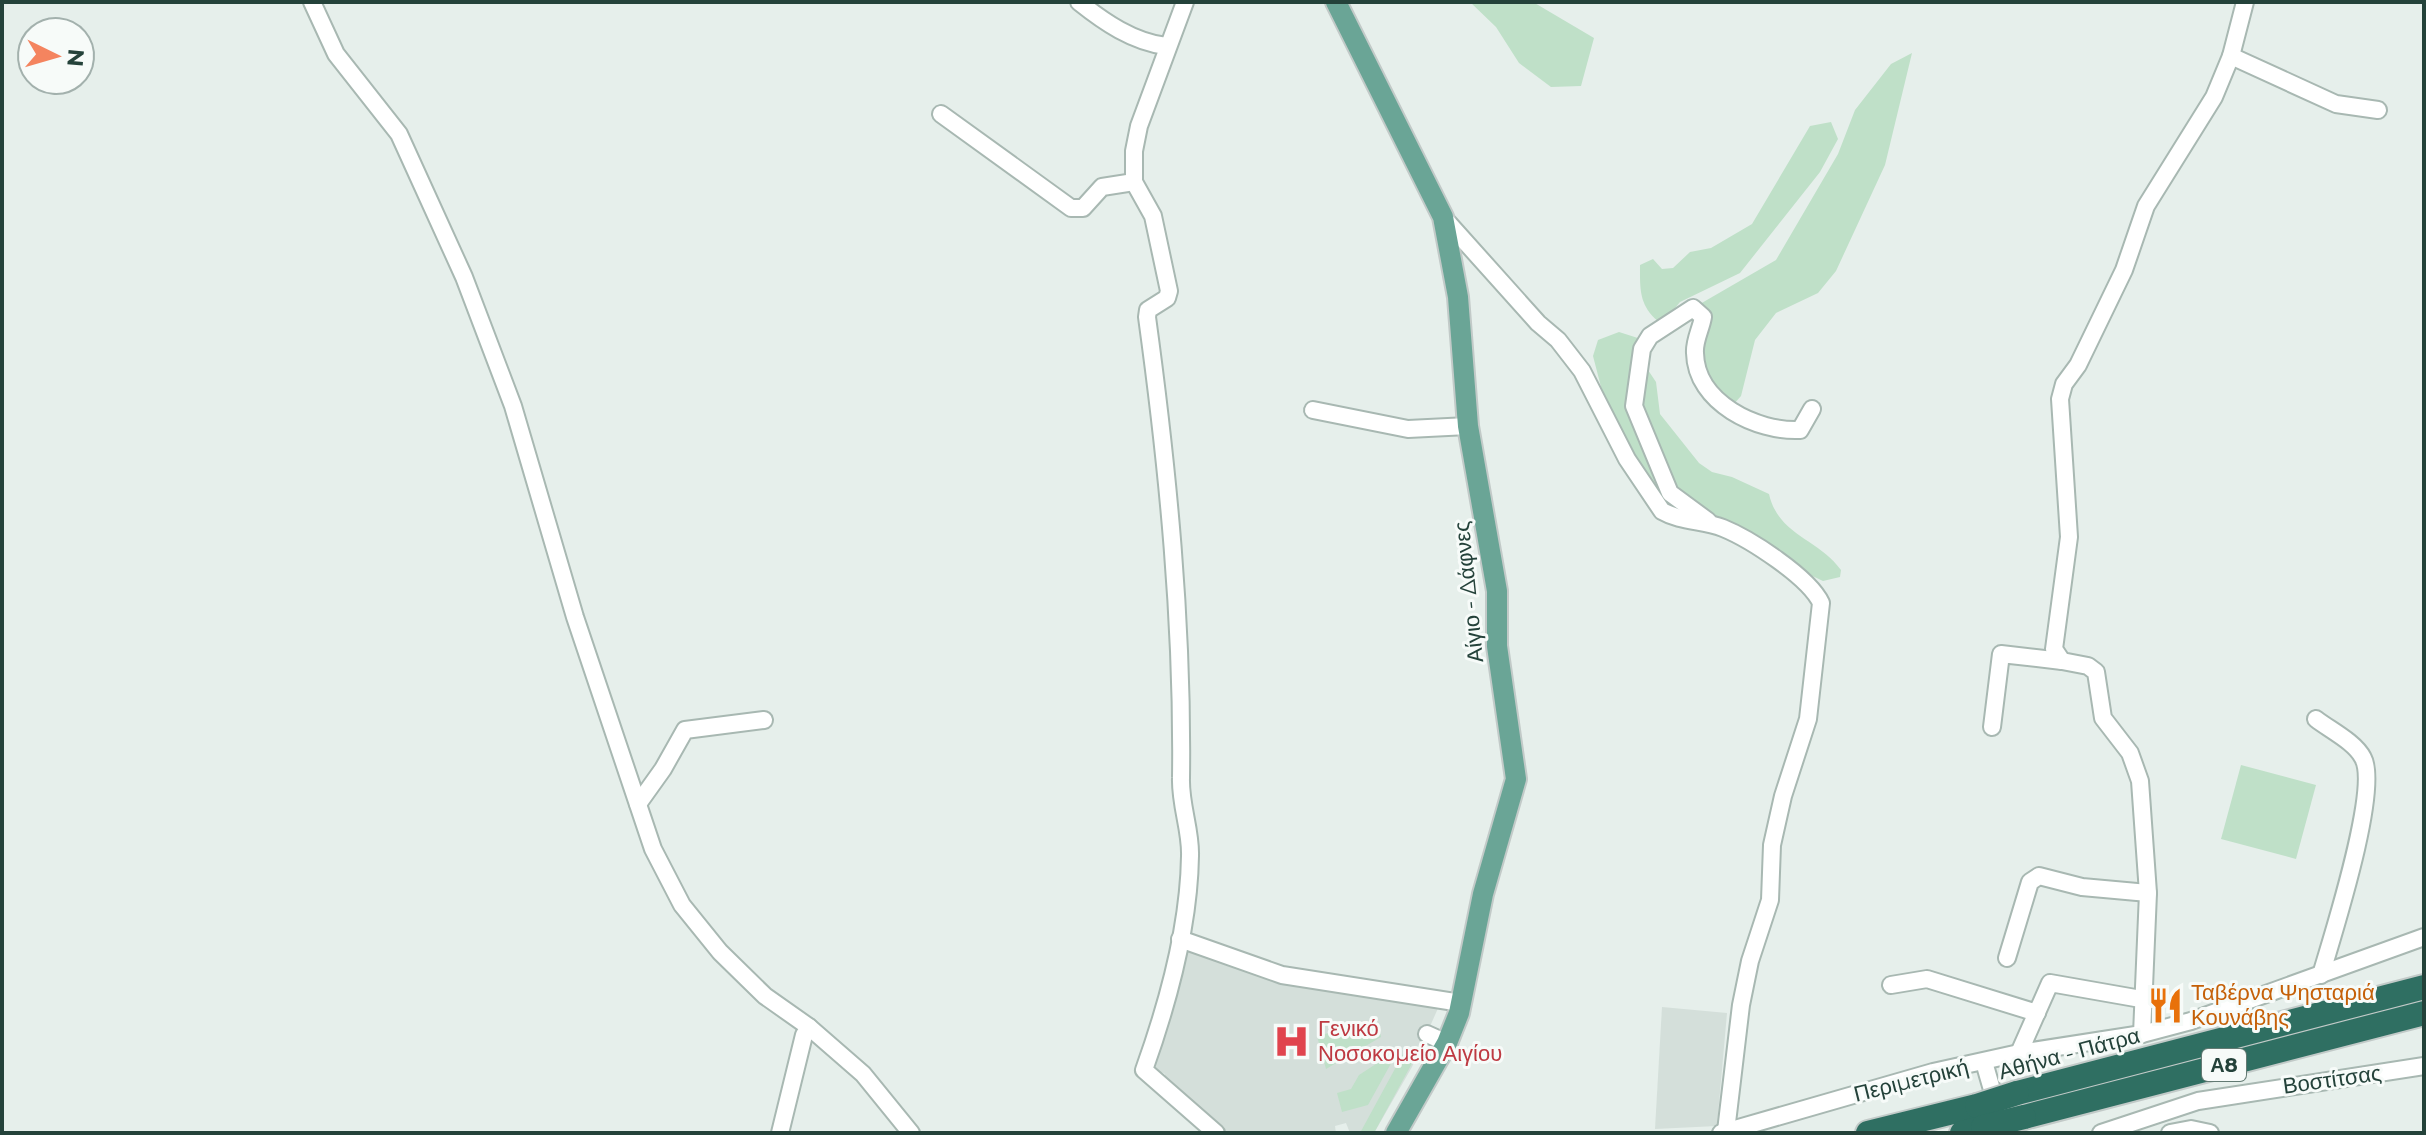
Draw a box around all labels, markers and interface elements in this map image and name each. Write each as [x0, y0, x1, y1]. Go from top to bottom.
north arrow [16, 16, 96, 96]
text: N [61, 48, 90, 68]
street label: Αίγιο - Δάφνες [1448, 520, 1489, 664]
place label: Ταβέρνα Ψησταριά Κουνάβης [2191, 979, 2375, 1031]
restaurant icon: Ταβέρνα Ψησταριά Κουνάβης [2146, 986, 2184, 1024]
place label: Γενικό Νοσοκομείο Αιγίου [1318, 1015, 1502, 1067]
hospital icon: Γενικό Νοσοκομείο Αιγίου [1273, 1022, 1311, 1060]
street label: Αθήνα - Πάτρα [1995, 1022, 2143, 1085]
road number: Α8 [2202, 1049, 2246, 1081]
street label: Περιμετρική [1851, 1053, 1971, 1108]
street label: Βοστίτσας [2281, 1059, 2383, 1100]

